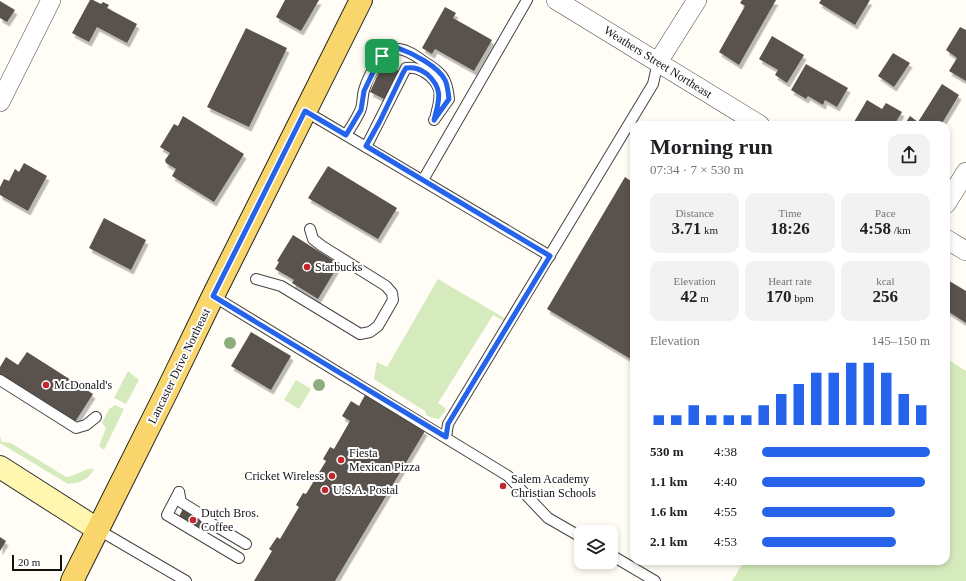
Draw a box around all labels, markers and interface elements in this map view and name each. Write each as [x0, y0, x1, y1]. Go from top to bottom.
street label: Weathers Street Northeast [601, 23, 715, 101]
pin [365, 39, 399, 73]
icon: arrive [371, 45, 393, 67]
text: Morning run [650, 134, 773, 159]
button: share [888, 134, 930, 176]
text: 07:34 · 7 × 530 m [650, 162, 744, 177]
text: Distance [675, 207, 714, 219]
text: Time [779, 207, 801, 219]
text: Pace [875, 207, 896, 219]
text: 3.71 [671, 219, 701, 238]
text: 18:26 [770, 219, 810, 238]
text: 4:58 [860, 219, 891, 238]
text: km [701, 224, 718, 236]
text: /km [891, 224, 911, 236]
place label: Starbucks [315, 260, 363, 274]
marker: Starbucks [302, 262, 312, 272]
text: Elevation [674, 275, 716, 287]
text: Heart rate [768, 275, 812, 287]
text: kcal [876, 275, 894, 287]
text: 42 [681, 287, 698, 306]
text: 170 [766, 287, 792, 306]
text: 256 [873, 287, 898, 306]
text: m [698, 292, 709, 304]
text: bpm [792, 292, 814, 304]
street label: Lancaster Drive Northeast [145, 305, 213, 426]
text: Elevation [650, 333, 700, 348]
text: 145–150 m [871, 333, 930, 348]
place label: McDonald's [54, 378, 112, 392]
marker: McDonald's [41, 380, 51, 390]
text: 530 m [650, 444, 684, 459]
text: 4:38 [714, 444, 737, 459]
place label: Fiesta Mexican Pizza [349, 446, 421, 474]
marker: Fiesta Mexican Pizza [336, 455, 346, 465]
place label: Cricket Wireless [244, 469, 324, 483]
marker: Cricket Wireless [327, 471, 337, 481]
place label: Salem Academy Christian Schools [511, 472, 596, 500]
text: 1.1 km [650, 474, 688, 489]
text: 4:40 [714, 474, 737, 489]
marker: Salem Academy Christian Schools [498, 481, 508, 491]
place label: U.S.A. Postal [333, 483, 399, 497]
marker: U.S.A. Postal [320, 485, 330, 495]
text: 1.6 km [650, 504, 688, 519]
text: 4:55 [714, 504, 737, 519]
place label: Dutch Bros. Coffee [201, 506, 259, 534]
marker: Dutch Bros. Coffee [188, 515, 198, 525]
map controls [574, 525, 618, 569]
button: layers [574, 525, 618, 569]
text: 2.1 km [650, 534, 688, 549]
text: 4:53 [714, 534, 737, 549]
scale bar [12, 553, 62, 572]
text: 20 m [18, 556, 40, 568]

